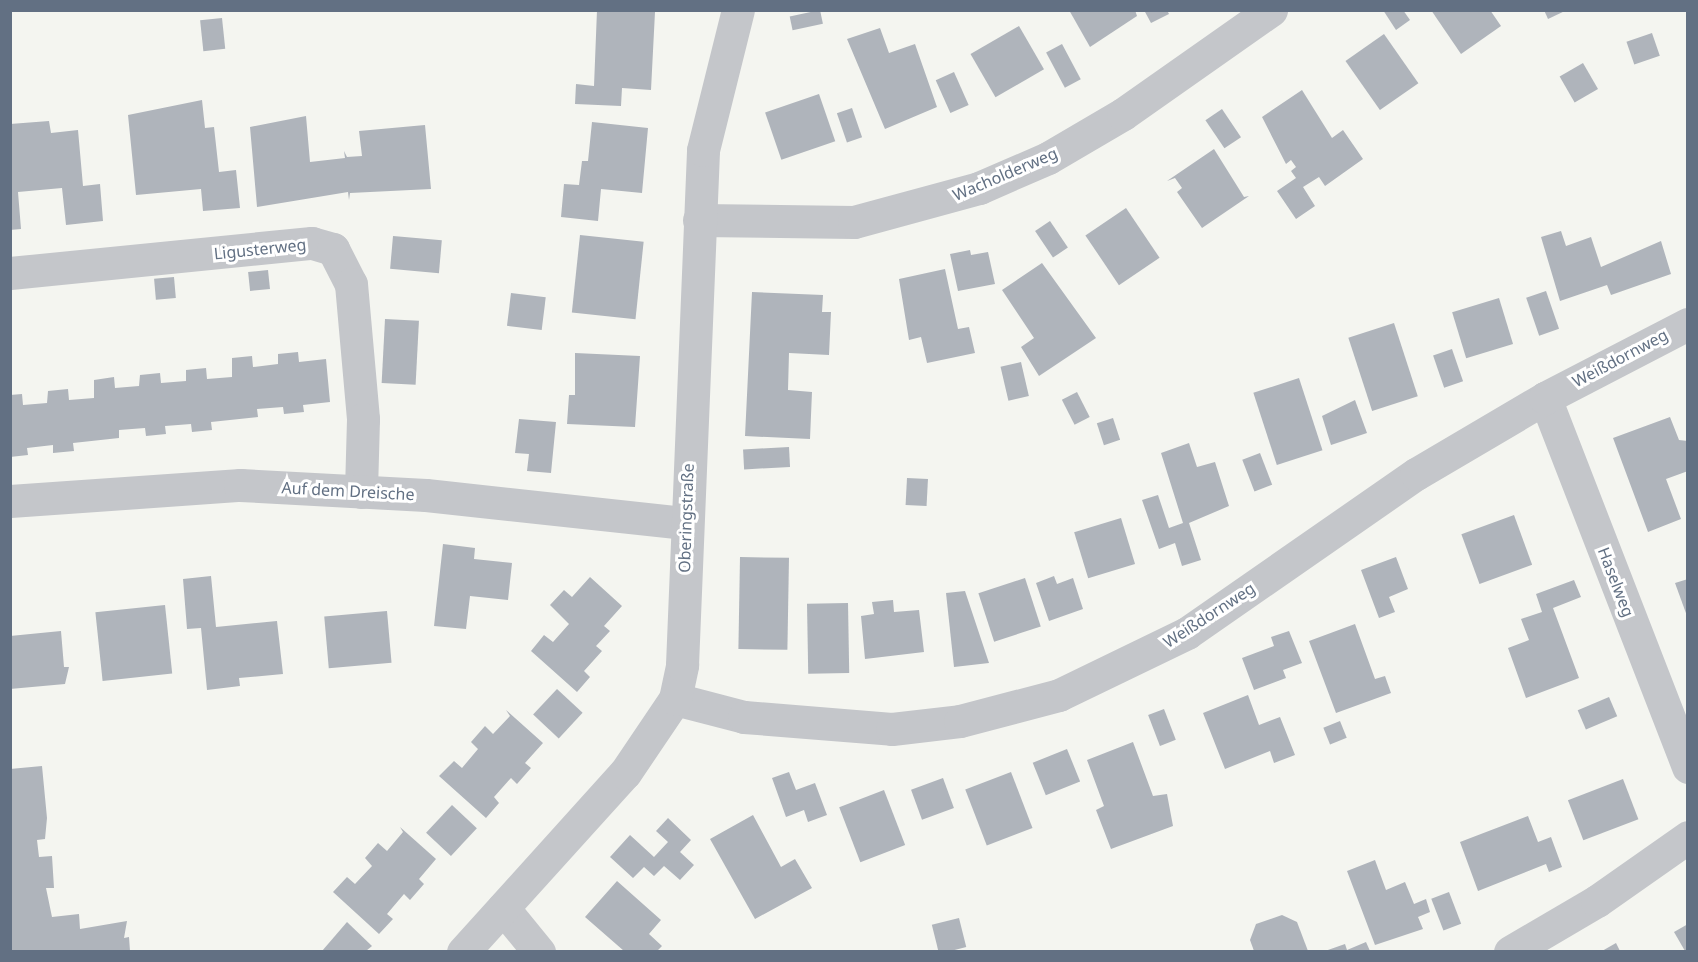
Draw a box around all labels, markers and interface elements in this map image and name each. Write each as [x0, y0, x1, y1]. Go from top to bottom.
street label: Wacholderweg [950, 143, 1060, 205]
street label: Ligusterweg [213, 235, 307, 263]
street label: Weißdornweg [1569, 325, 1671, 391]
street label: Oberingstraße [674, 463, 698, 573]
street label: Auf dem Dreische [281, 478, 415, 504]
street label: Haselweg [1594, 544, 1638, 620]
street label: Weißdornweg [1160, 578, 1258, 652]

